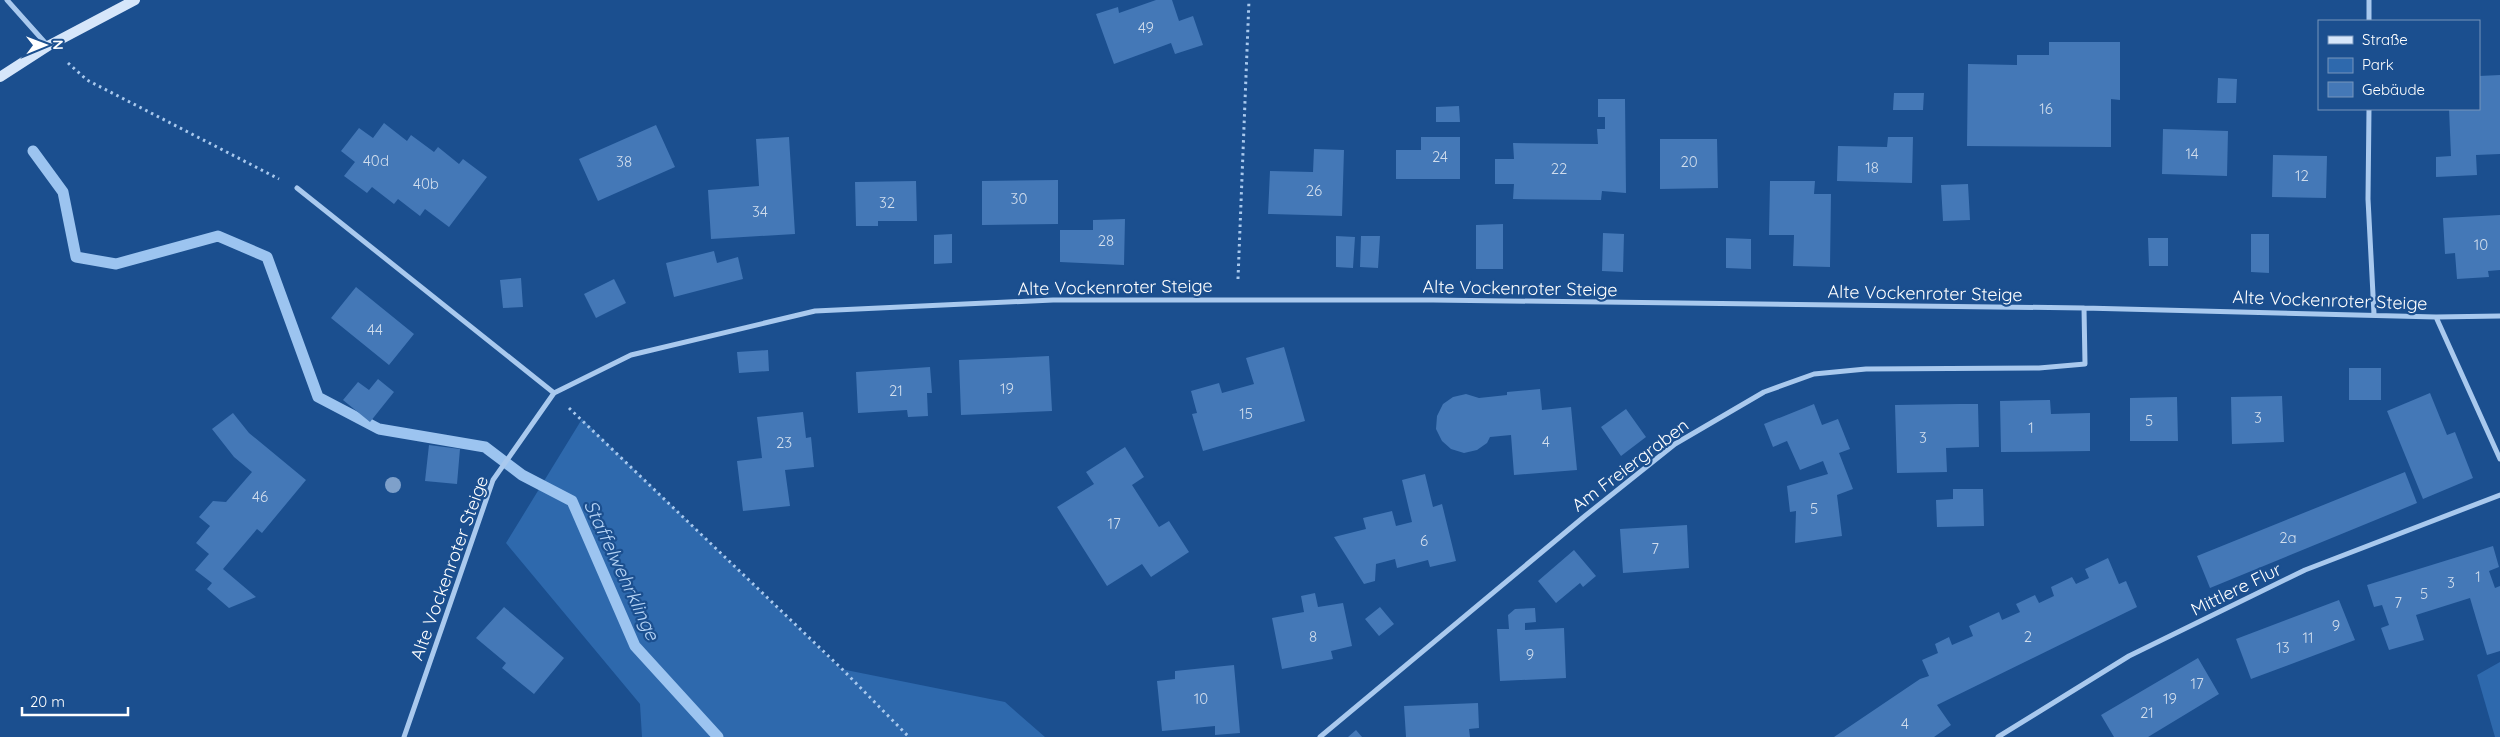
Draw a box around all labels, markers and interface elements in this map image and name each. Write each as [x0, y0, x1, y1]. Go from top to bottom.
house number: 49 [1138, 18, 1154, 37]
north arrow [20, 20, 70, 70]
legend [2318, 20, 2480, 110]
text: Straße [2362, 30, 2408, 49]
text: N [49, 39, 67, 50]
text: Park [2362, 55, 2394, 74]
text: Gebäude [2362, 80, 2425, 99]
house number: 16 [2039, 99, 2053, 118]
house number: 14 [2185, 144, 2199, 163]
house number: 24 [1432, 147, 1448, 166]
house number: 40d [363, 151, 389, 170]
house number: 38 [616, 152, 632, 171]
house number: 20 [1680, 152, 1698, 171]
house number: 18 [1865, 158, 1879, 177]
house number: 22 [1551, 159, 1567, 178]
house number: 12 [2295, 166, 2309, 185]
house number: 40b [413, 174, 439, 193]
house number: 26 [1306, 181, 1322, 200]
house number: 30 [1011, 189, 1027, 208]
house number: 32 [879, 193, 895, 212]
house number: 34 [752, 202, 768, 221]
house number: 28 [1098, 231, 1114, 250]
house number: 10 [2474, 235, 2488, 254]
street label: Alte Vockenroter Steige [1017, 274, 1213, 300]
street label: Alte Vockenroter Steige [1422, 275, 1618, 301]
street label: Alte Vockenroter Steige [1827, 280, 2023, 306]
street label: Alte Vockenroter Steige [2232, 285, 2428, 315]
house number: 44 [367, 320, 383, 339]
house number: 19 [1000, 379, 1014, 398]
house number: 21 [889, 381, 903, 400]
house number: 15 [1239, 404, 1253, 423]
house number: 3 [2254, 408, 2262, 427]
house number: 5 [2145, 411, 2153, 430]
street label: Am Freiergraben [1567, 413, 1693, 517]
house number: 1 [2028, 418, 2034, 437]
house number: 3 [1919, 428, 1927, 447]
house number: 4 [1542, 432, 1550, 451]
house number: 23 [776, 433, 792, 452]
street label: Alte Vockenroter Steige [405, 472, 493, 664]
house number: 46 [252, 487, 268, 506]
water label: Staffelwehrklinge [579, 496, 666, 645]
house number: 5 [1810, 499, 1818, 518]
house number: 17 [1107, 514, 1121, 533]
house number: 2a [2279, 528, 2297, 547]
house number: 6 [1420, 531, 1428, 550]
house number: 7 [1651, 539, 1659, 558]
street label: Mittlere Flur [2187, 557, 2285, 621]
house number: 1 [2475, 567, 2481, 586]
house number: 3 [2447, 573, 2455, 592]
house number: 5 [2420, 584, 2428, 603]
house number: 7 [2394, 593, 2402, 612]
house number: 9 [2332, 616, 2340, 635]
house number: 8 [1309, 627, 1317, 646]
house number: 2 [2024, 627, 2032, 646]
house number: 11 [2302, 628, 2314, 647]
house number: 13 [2276, 638, 2290, 657]
house number: 9 [1526, 645, 1534, 664]
house number: 17 [2190, 674, 2204, 693]
scale bar [22, 684, 129, 716]
house number: 10 [1194, 689, 1208, 708]
house number: 19 [2163, 689, 2177, 708]
text: 20 m [30, 692, 65, 711]
house number: 21 [2140, 703, 2154, 722]
house number: 4 [1901, 714, 1909, 733]

